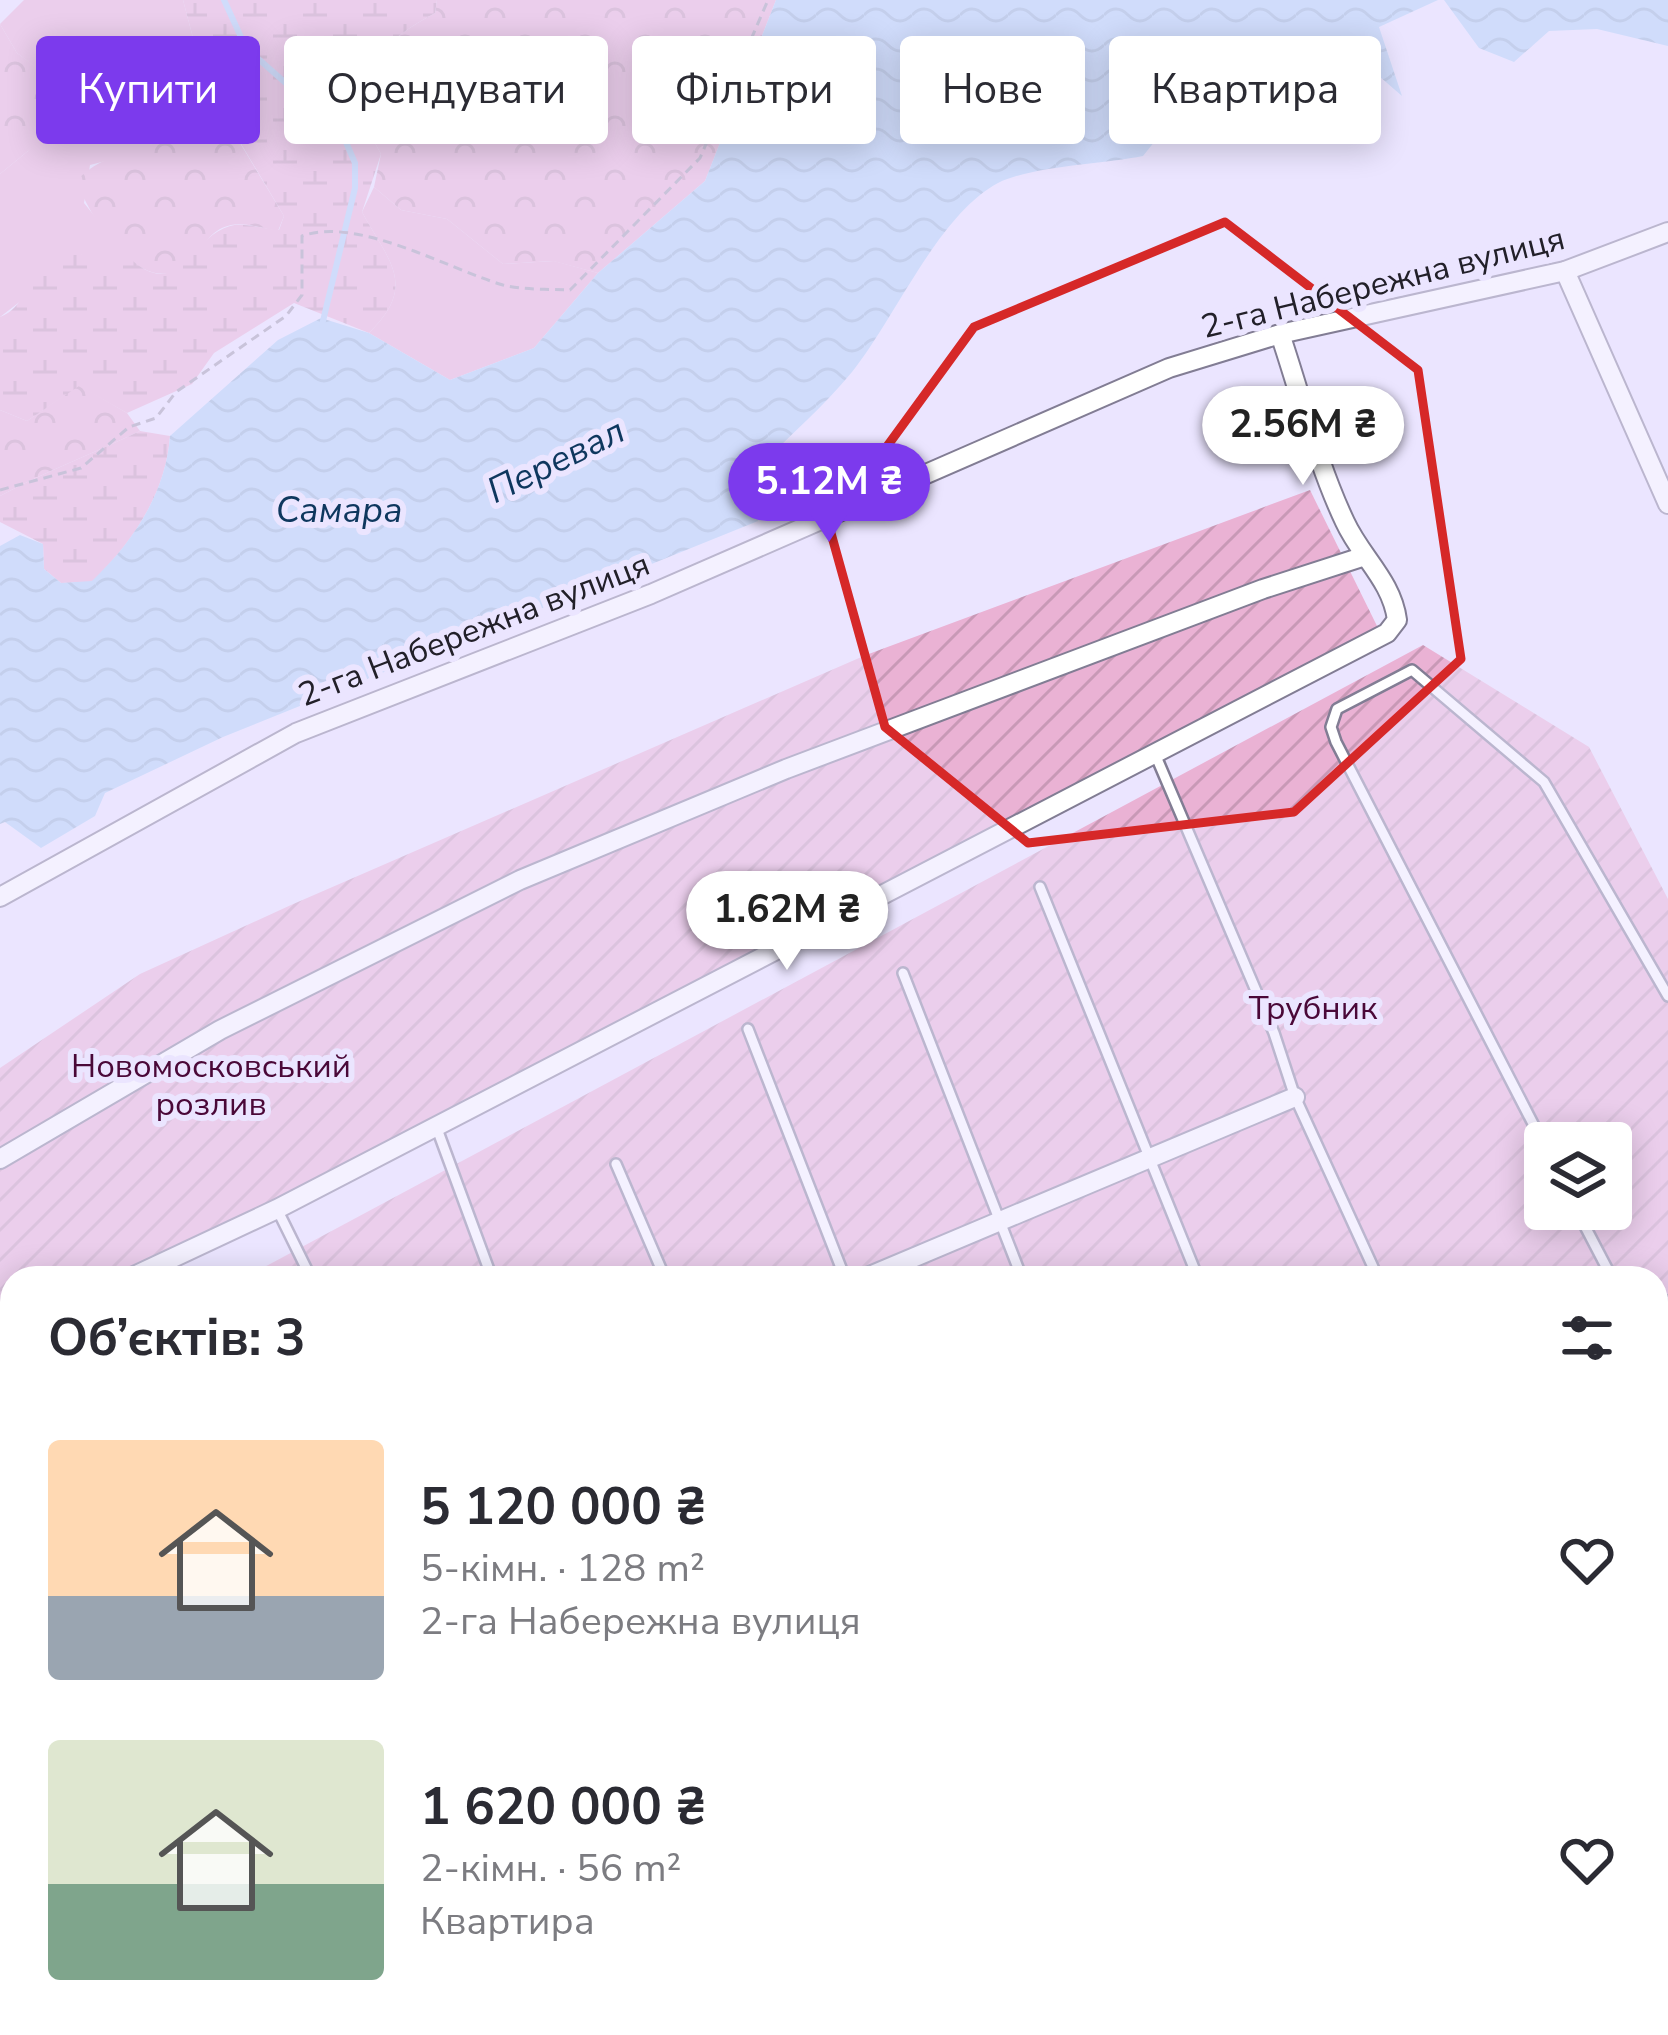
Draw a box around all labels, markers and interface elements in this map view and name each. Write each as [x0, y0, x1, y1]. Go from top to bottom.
chip: Купити [36, 36, 260, 144]
chip: Орендувати [284, 36, 608, 144]
chip: Фільтри [632, 36, 876, 144]
chip: Нове [900, 36, 1085, 144]
chip: Квартира [1109, 36, 1381, 144]
street label: 2-га Набережна вулиця [1197, 216, 1569, 350]
pin: 2.56M ₴ [1192, 386, 1414, 488]
text: 2.56M ₴ [1229, 398, 1377, 451]
water label: Перевал [479, 407, 633, 515]
pin: 5.12M ₴ [718, 443, 940, 545]
text: 5.12M ₴ [755, 455, 903, 508]
water label: Самара [275, 486, 403, 535]
street label: 2-га Набережна вулиця [292, 542, 656, 718]
pin: 1.62M ₴ [676, 871, 898, 973]
text: 1.62M ₴ [713, 883, 861, 936]
park label: Трубник [1249, 986, 1378, 1031]
park label: Новомосковський розлив [71, 1044, 351, 1127]
map controls [1524, 1122, 1632, 1230]
button: layers [1524, 1122, 1632, 1230]
text: Об’єктів: 3 [48, 1303, 306, 1373]
icon: filters [1554, 1305, 1620, 1371]
text: 5 120 000 ₴ [420, 1472, 706, 1542]
icon: home [144, 1488, 288, 1632]
icon: heart [1554, 1527, 1620, 1593]
text: 5-кімн. · 128 m² [420, 1542, 705, 1595]
text: 2-га Набережна вулиця [420, 1595, 861, 1648]
text: 1 620 000 ₴ [420, 1772, 706, 1842]
icon: home [144, 1788, 288, 1932]
icon: heart [1554, 1827, 1620, 1893]
text: 2-кімн. · 56 m² [420, 1842, 681, 1895]
text: Квартира [420, 1895, 595, 1948]

